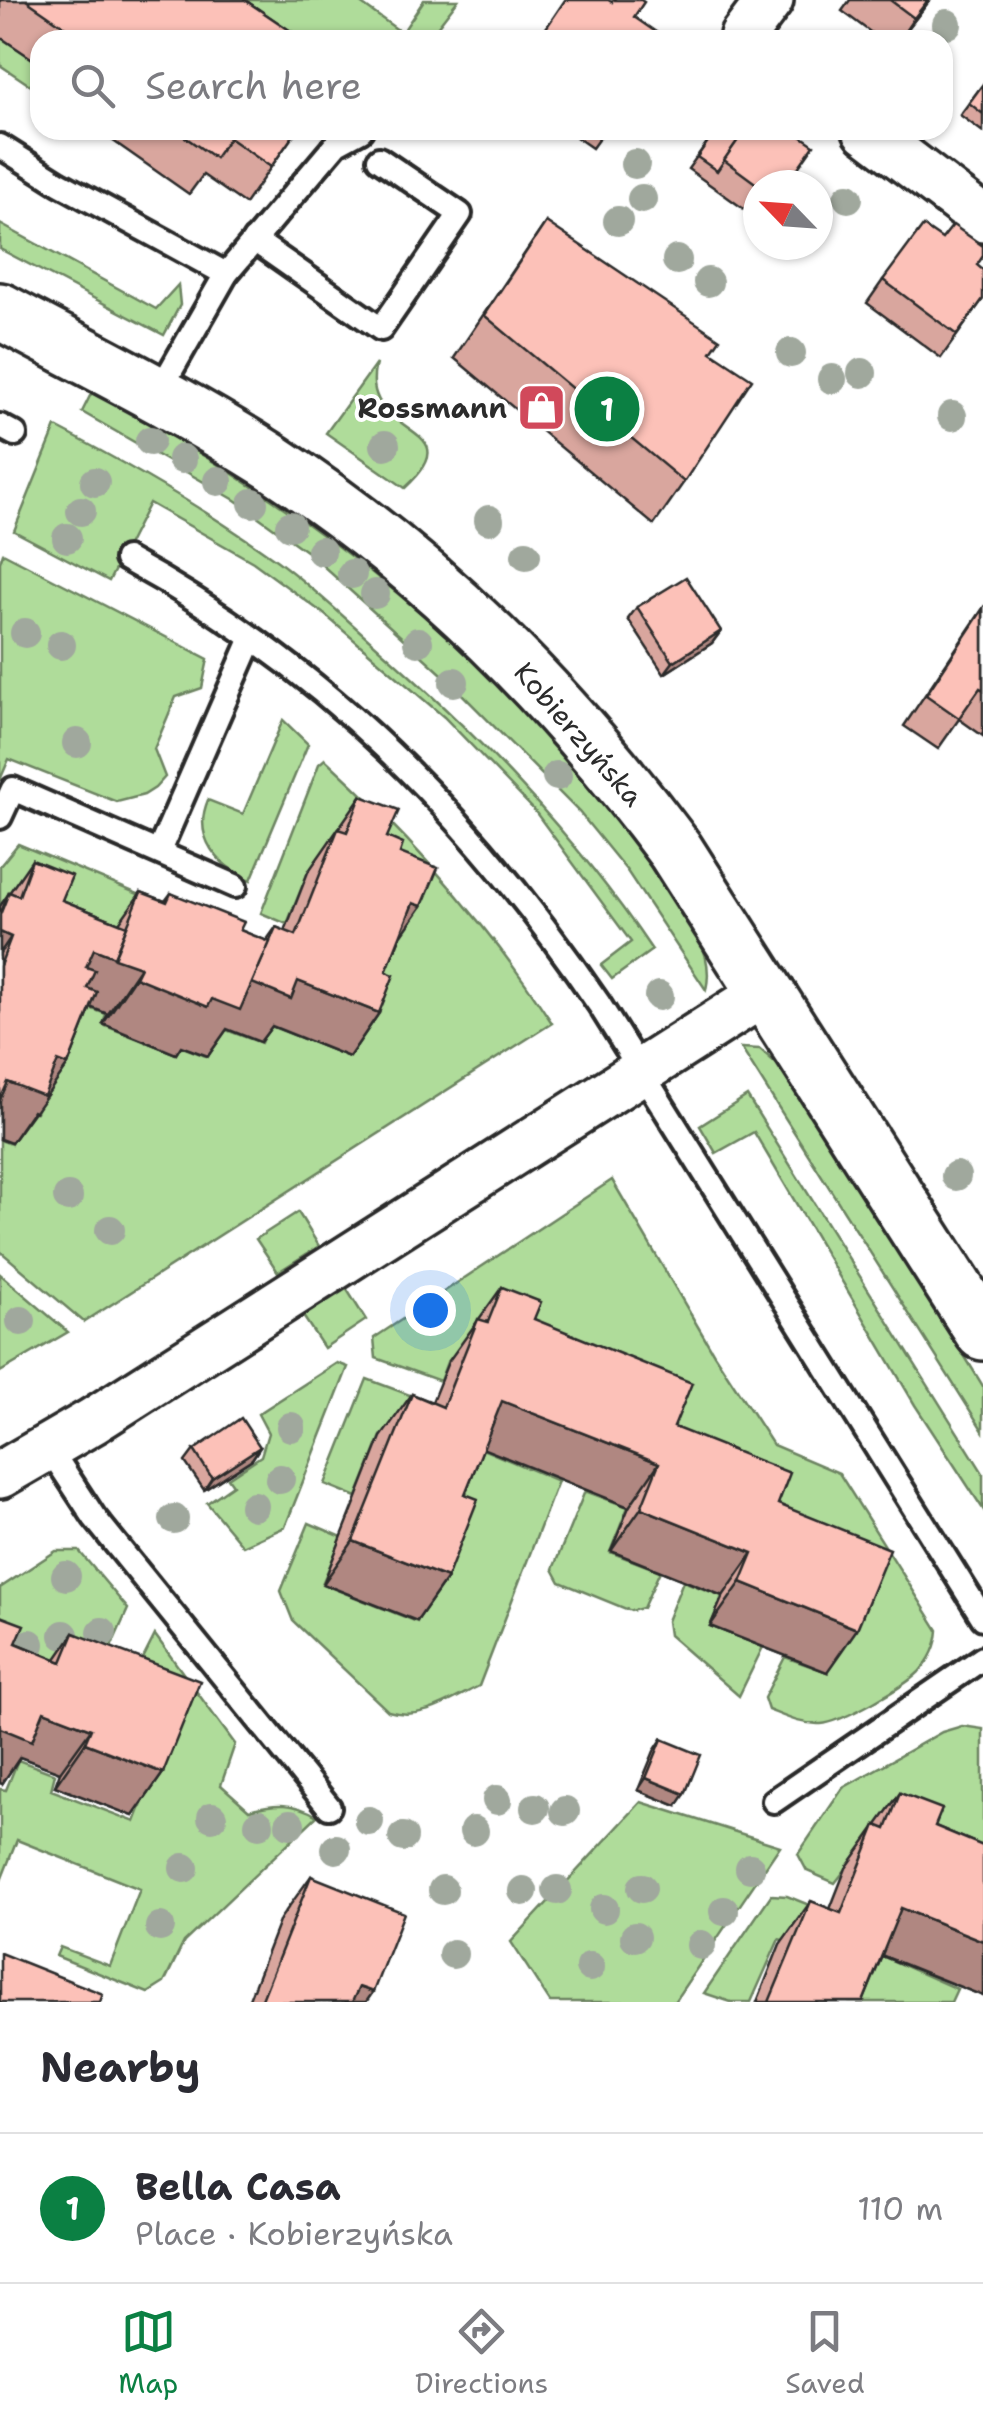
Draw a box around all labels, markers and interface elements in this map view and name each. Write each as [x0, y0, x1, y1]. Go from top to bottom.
search box [30, 30, 953, 140]
icon: search [65, 58, 120, 113]
text: Search here [145, 60, 362, 111]
north arrow [743, 170, 833, 260]
pin: 1 [574, 372, 640, 446]
shop icon: Rossmann [516, 382, 568, 434]
place label: Rossmann [357, 389, 507, 427]
street label: Kobierzyńska [506, 654, 652, 814]
your location [405, 1285, 456, 1336]
text: Nearby [40, 2039, 200, 2095]
text: Bella Casa [135, 2161, 341, 2212]
text: 1 [65, 2187, 80, 2230]
text: 110 m [857, 2187, 943, 2230]
text: Place · Kobierzyńska [135, 2212, 453, 2255]
tab: Map [118, 2304, 178, 2402]
tab: Directions [415, 2304, 548, 2402]
tab: Saved [785, 2304, 865, 2402]

